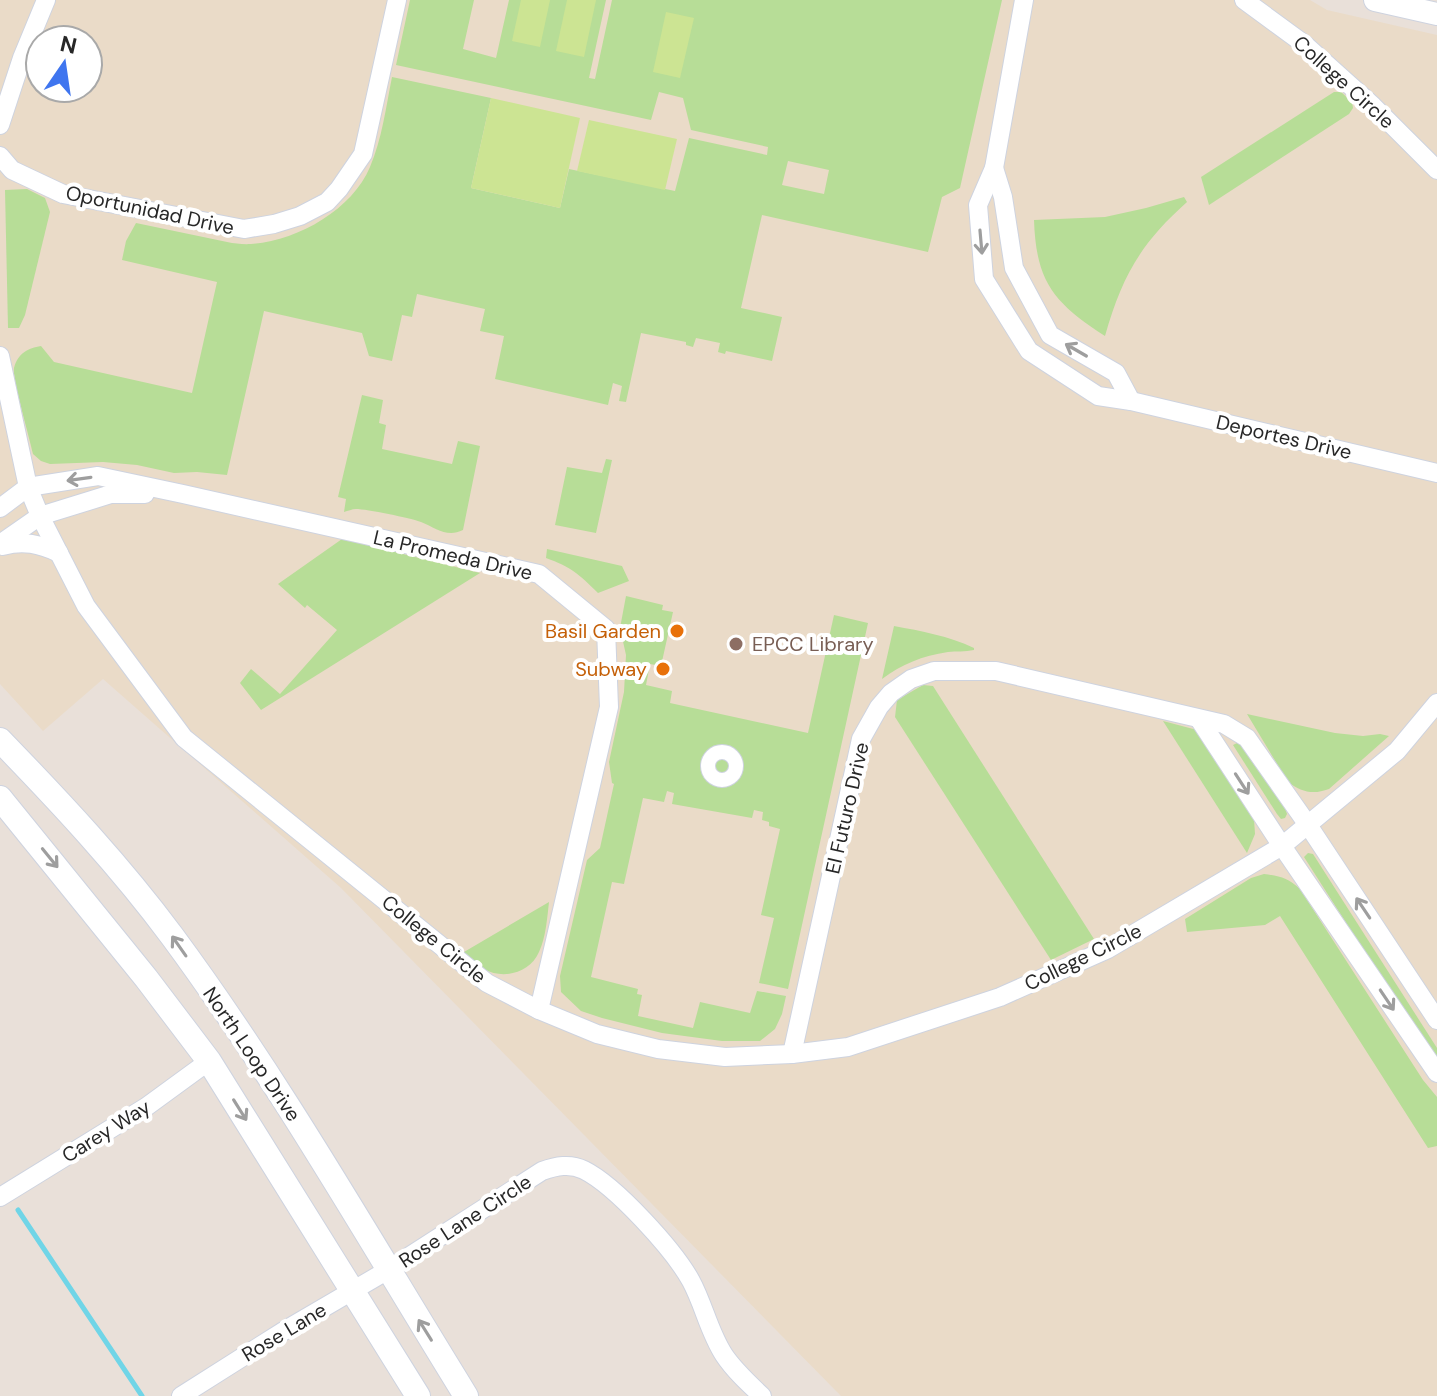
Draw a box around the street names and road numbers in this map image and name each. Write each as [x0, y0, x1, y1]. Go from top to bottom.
street label: College Circle [1288, 30, 1400, 134]
street label: Oportunidad Drive [63, 179, 237, 241]
street label: Deportes Drive [1214, 409, 1354, 465]
street label: La Promeda Drive [371, 524, 535, 586]
street label: El Futuro Drive [819, 740, 875, 876]
street label: College Circle [376, 889, 492, 989]
street label: College Circle [1020, 917, 1146, 997]
street label: North Loop Drive [197, 982, 307, 1126]
street label: Carey Way [57, 1094, 155, 1168]
street label: Rose Lane Circle [394, 1168, 536, 1274]
street label: Rose Lane [237, 1297, 331, 1367]

